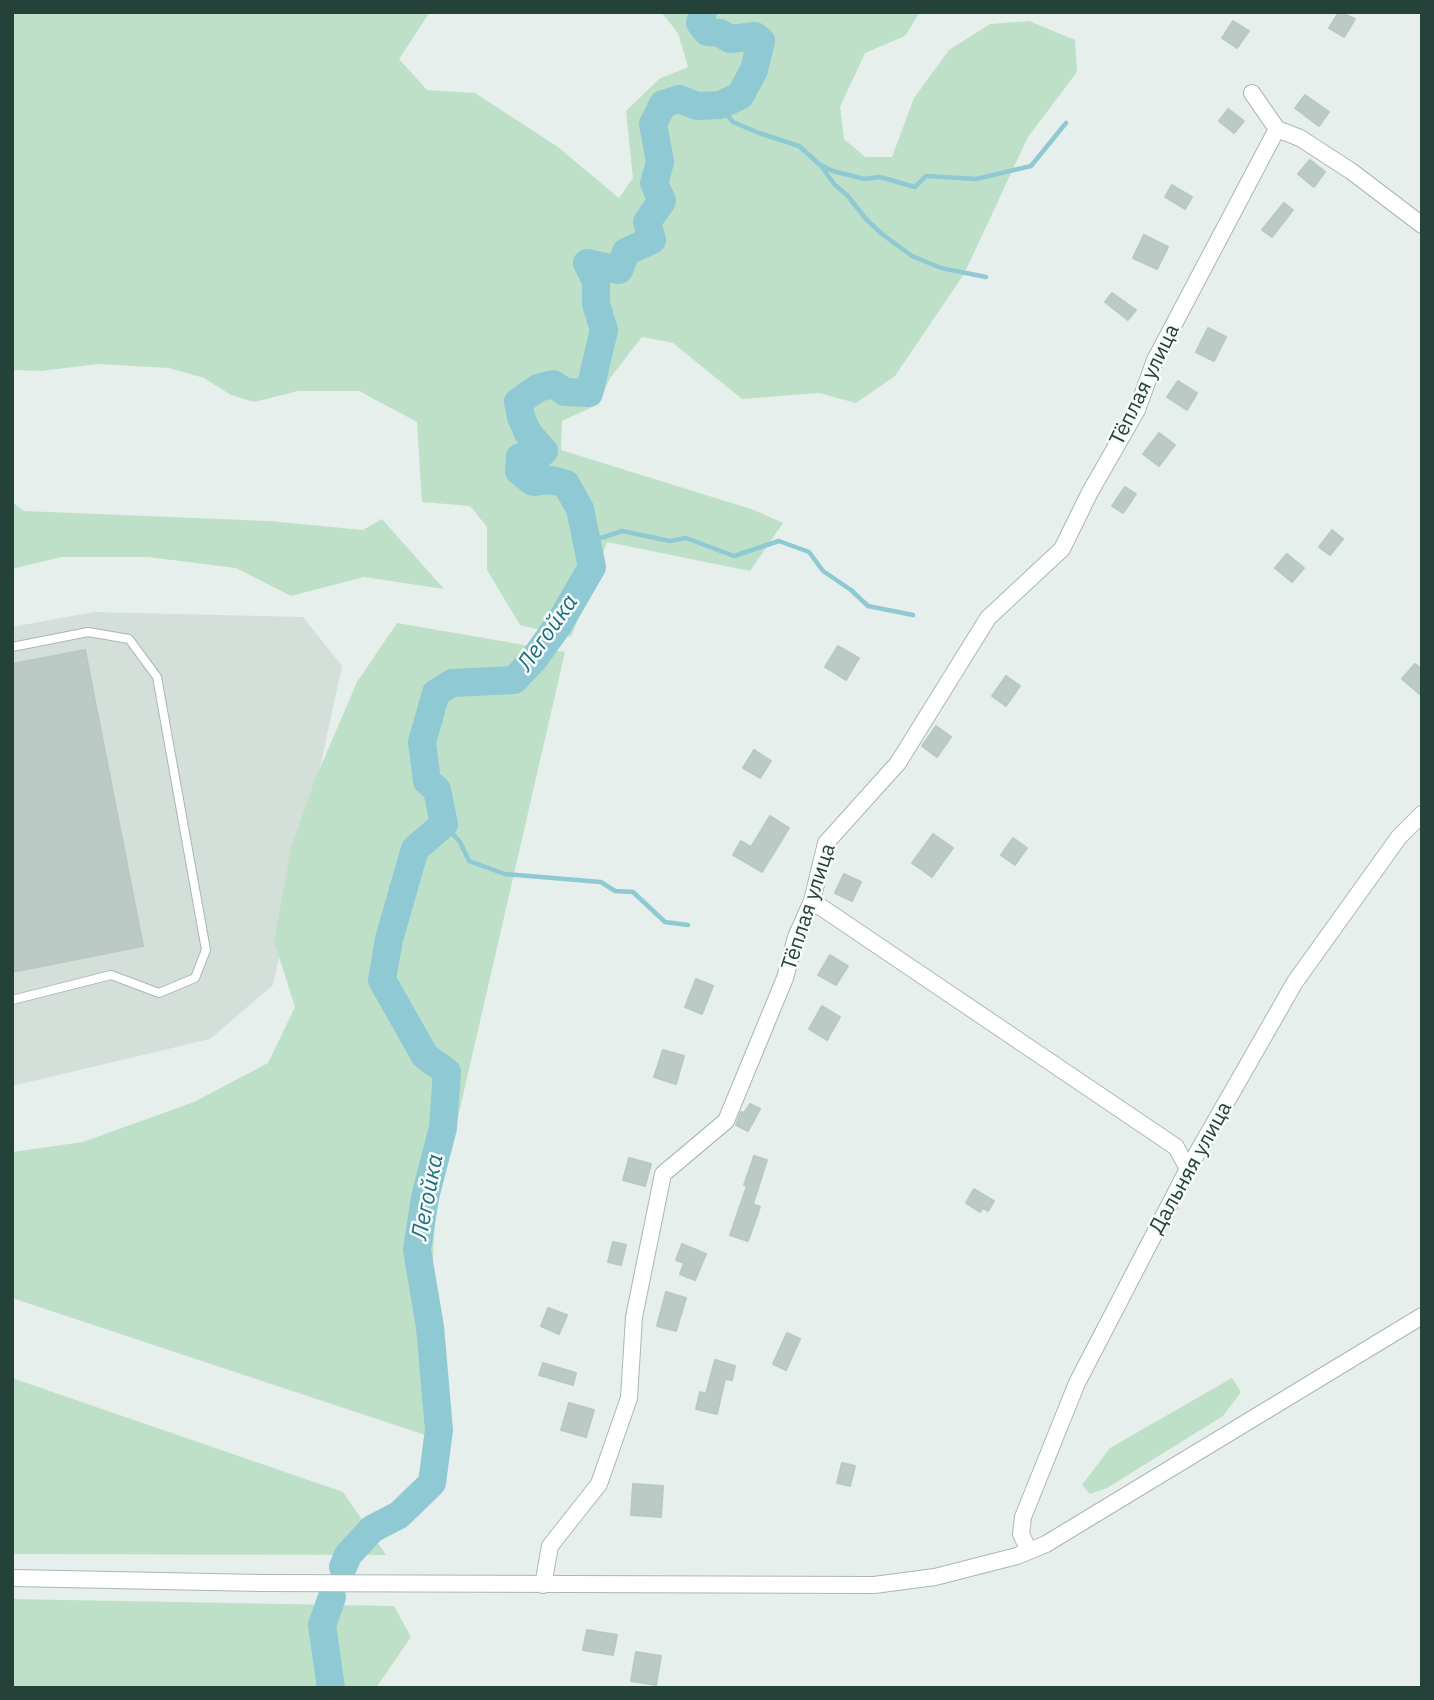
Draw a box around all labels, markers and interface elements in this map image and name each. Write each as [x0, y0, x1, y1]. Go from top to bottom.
street label: Тёплая улица [1105, 320, 1185, 450]
water label: Легойка [512, 589, 584, 677]
street label: Тёплая улица [777, 841, 841, 973]
street label: Дальняя улица [1144, 1097, 1238, 1239]
water label: Легойка [406, 1152, 450, 1242]

